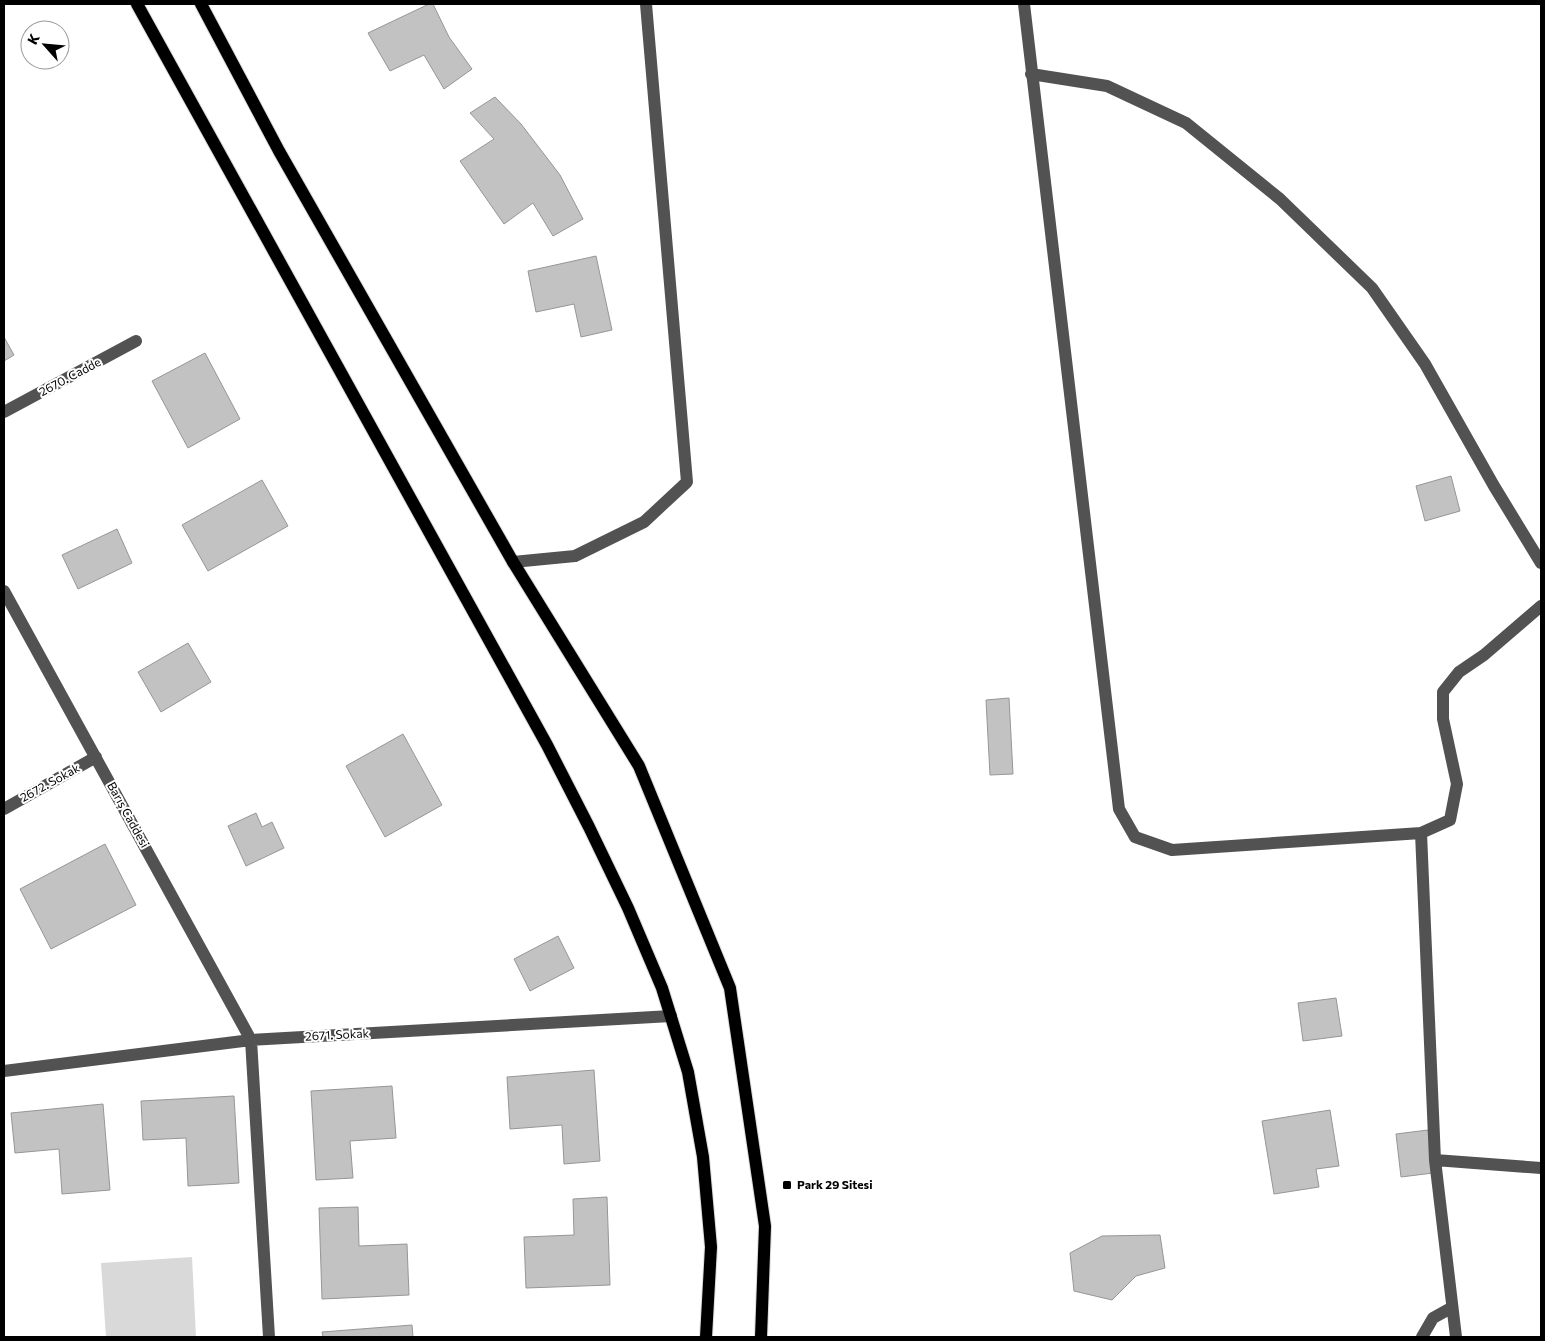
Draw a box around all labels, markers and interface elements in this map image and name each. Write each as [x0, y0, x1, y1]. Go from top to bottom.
north arrow [20, 20, 70, 70]
text: K [23, 30, 43, 47]
street label: 2670. Cadde [36, 354, 103, 398]
street label: 2672. Sokak [17, 760, 82, 804]
street label: Barış Caddesi [105, 779, 153, 850]
street label: 2671. Sokak [305, 1025, 370, 1043]
place label: Park 29 Sitesi [797, 1177, 873, 1191]
marker: Park 29 Sitesi [781, 1179, 793, 1191]

